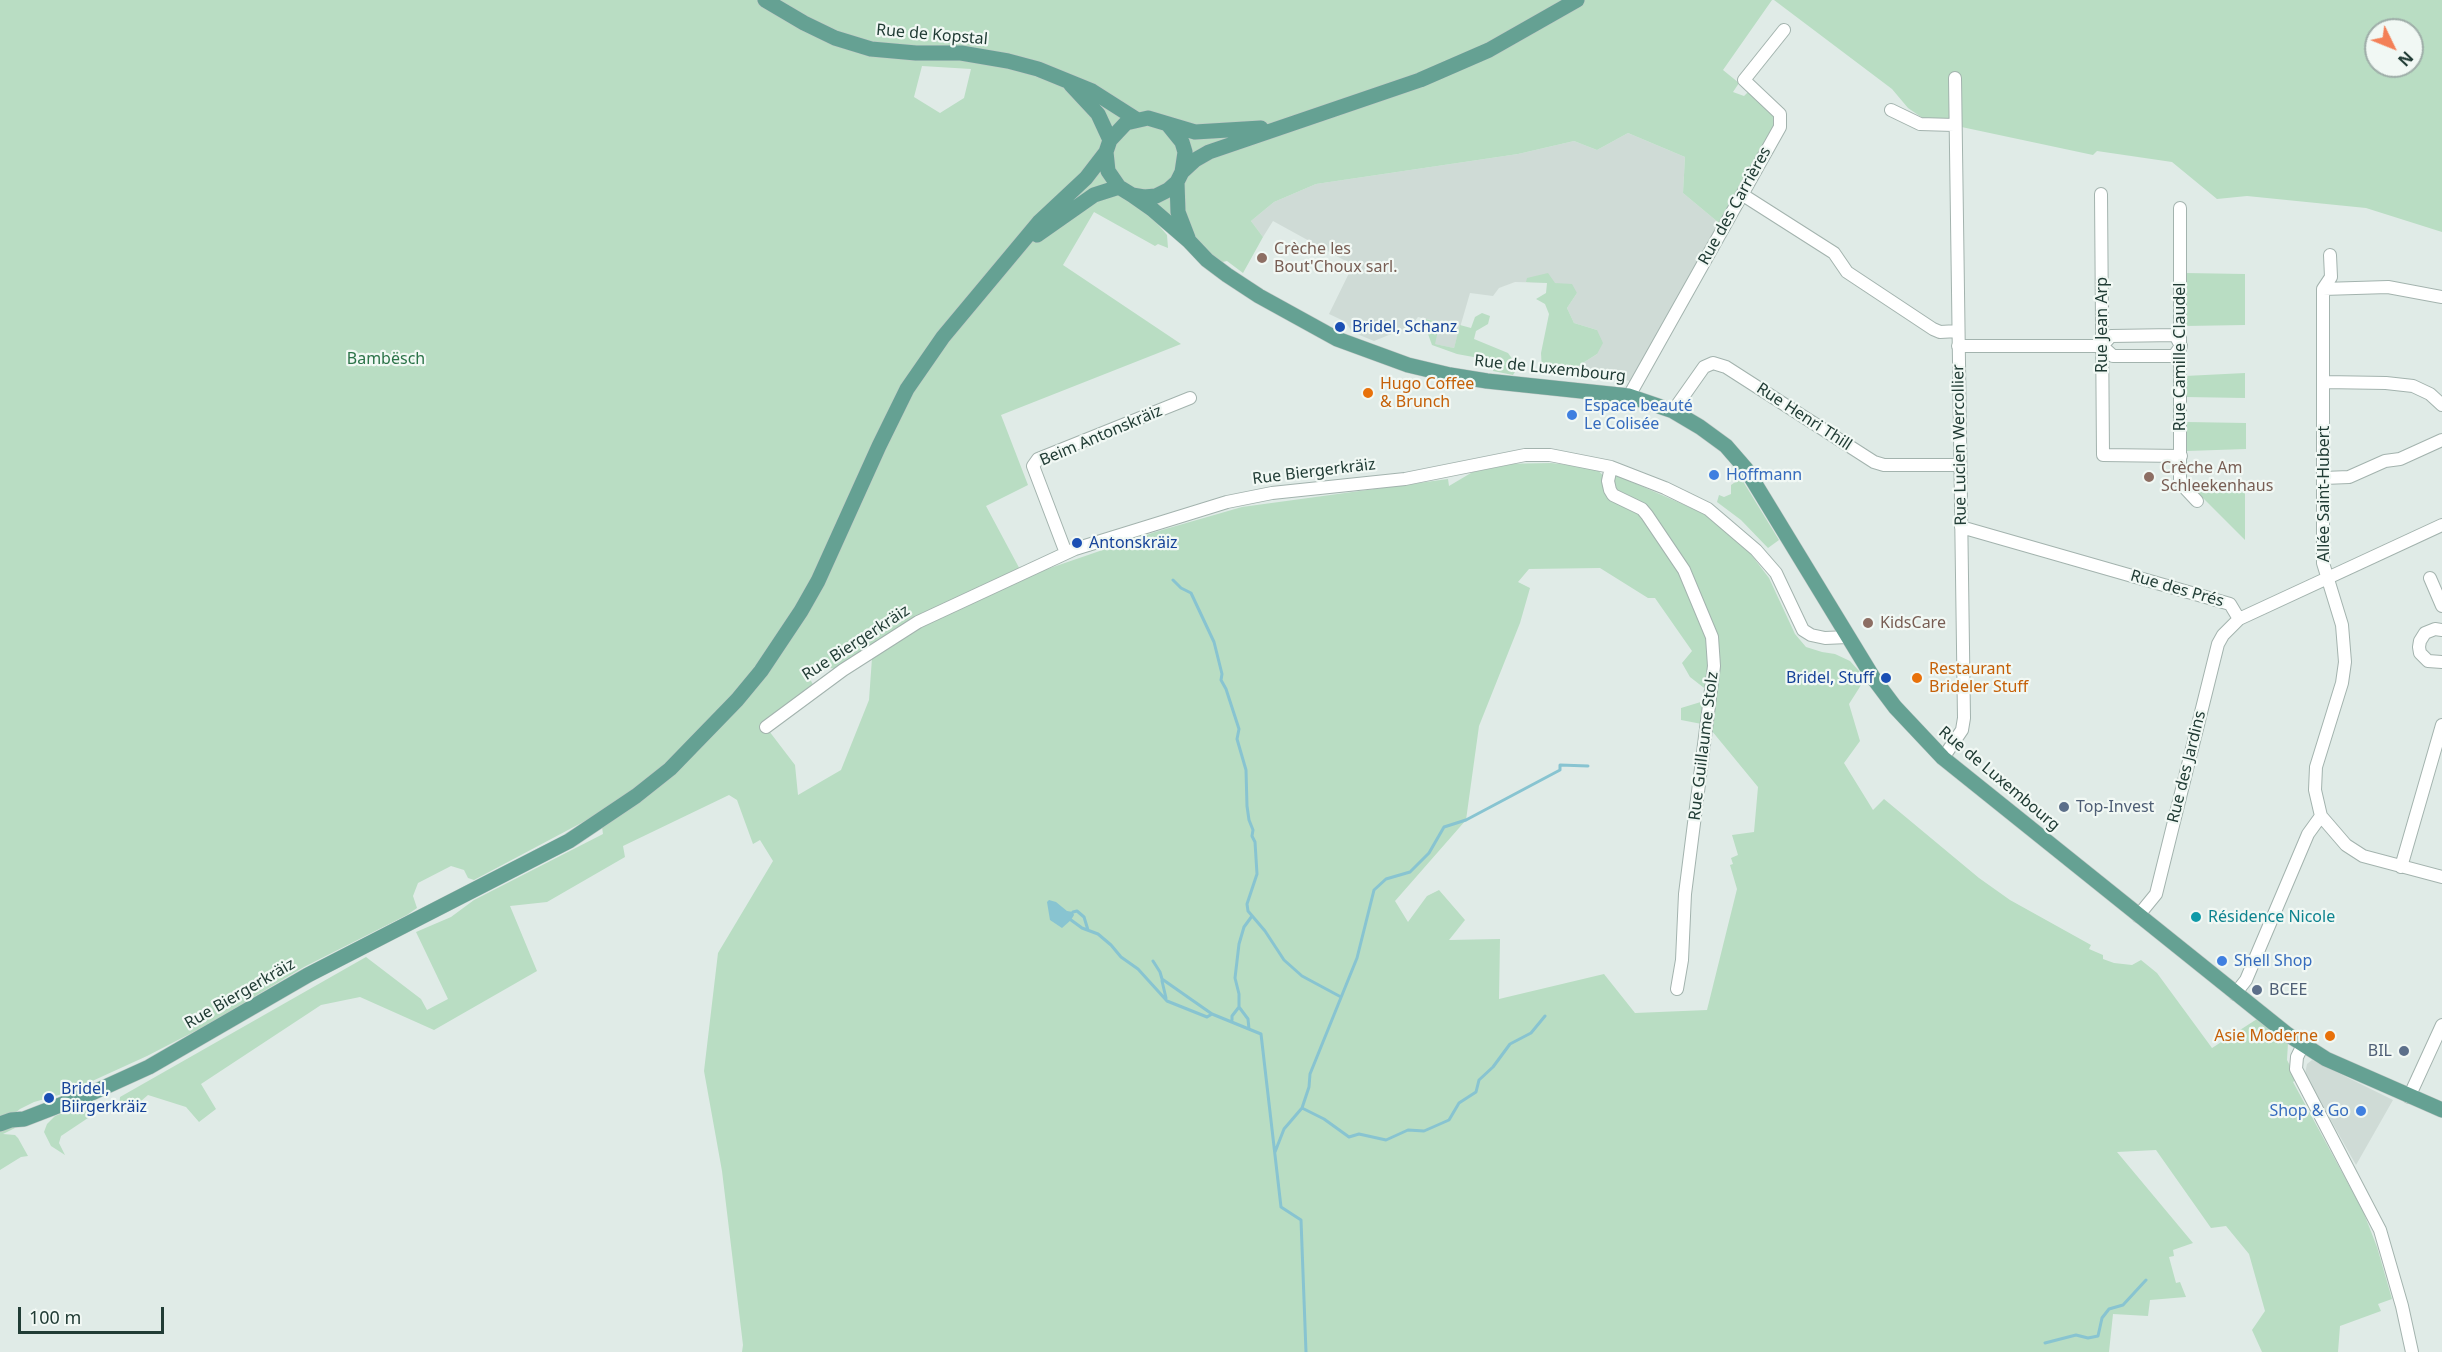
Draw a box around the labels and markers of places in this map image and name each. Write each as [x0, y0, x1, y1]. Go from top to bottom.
place label: Crèche les Bout'Choux sarl. [1274, 239, 1398, 277]
marker: Crèche les Bout'Choux sarl. [1255, 251, 1269, 265]
place label: Bridel, Schanz [1352, 317, 1457, 337]
marker: Bridel, Schanz [1333, 320, 1347, 334]
place label: Hugo Coffee & Brunch [1380, 374, 1474, 412]
marker: Hugo Coffee & Brunch [1361, 386, 1375, 400]
place label: Espace beauté Le Colisée [1584, 396, 1693, 434]
marker: Espace beauté Le Colisée [1565, 408, 1579, 422]
place label: Crèche Am Schleekenhaus [2161, 458, 2273, 496]
place label: Hoffmann [1726, 465, 1802, 485]
marker: Hoffmann [1707, 468, 1721, 482]
marker: Crèche Am Schleekenhaus [2142, 470, 2156, 484]
place label: Antonskräiz [1089, 533, 1178, 553]
marker: Antonskräiz [1070, 536, 1084, 550]
place label: KidsCare [1880, 613, 1946, 633]
marker: KidsCare [1861, 616, 1875, 630]
place label: Restaurant Brideler Stuff [1929, 659, 2028, 697]
place label: Bridel, Stuff [1786, 668, 1874, 688]
marker: Bridel, Stuff [1879, 671, 1893, 685]
marker: Restaurant Brideler Stuff [1910, 671, 1924, 685]
place label: Top-Invest [2076, 797, 2154, 817]
marker: Top-Invest [2057, 800, 2071, 814]
place label: Résidence Nicole [2208, 907, 2335, 927]
marker: Résidence Nicole [2189, 910, 2203, 924]
place label: Shell Shop [2234, 951, 2312, 971]
marker: Shell Shop [2215, 954, 2229, 968]
place label: BCEE [2269, 980, 2307, 1000]
marker: BCEE [2250, 983, 2264, 997]
place label: Asie Moderne [2214, 1026, 2318, 1046]
marker: Asie Moderne [2323, 1029, 2337, 1043]
place label: BIL [2368, 1041, 2392, 1061]
marker: BIL [2397, 1044, 2411, 1058]
place label: Bridel, Biirgerkräiz [61, 1079, 147, 1117]
marker: Bridel, Biirgerkräiz [42, 1091, 56, 1105]
place label: Shop & Go [2269, 1101, 2349, 1121]
marker: Shop & Go [2354, 1104, 2368, 1118]

